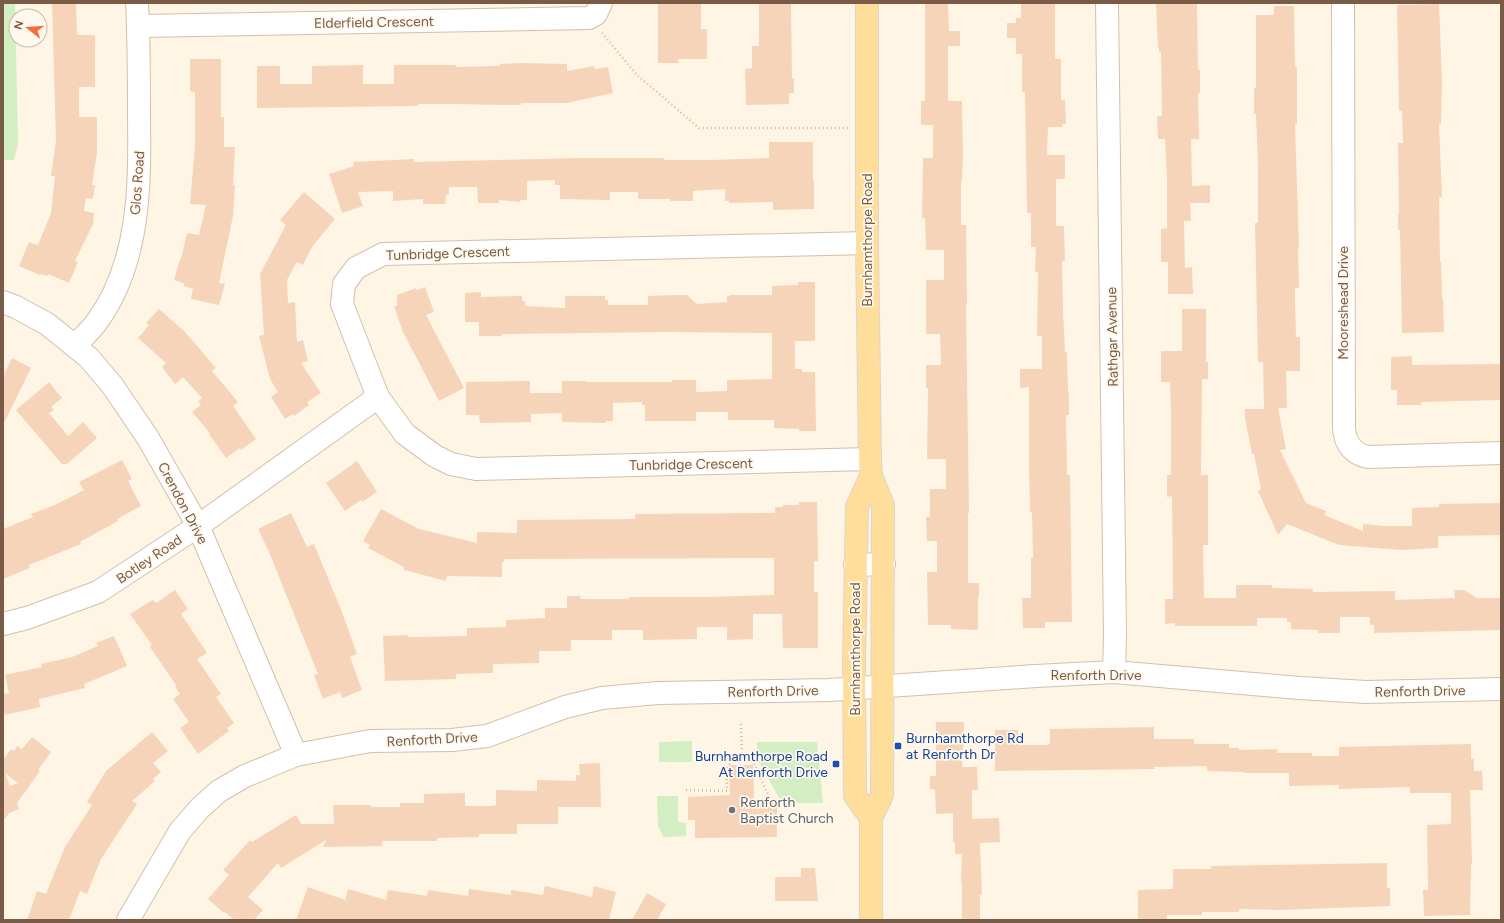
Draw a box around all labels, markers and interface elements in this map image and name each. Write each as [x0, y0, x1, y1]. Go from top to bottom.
north arrow [8, 8, 48, 48]
street label: Elderfield Crescent [314, 13, 434, 32]
text: N [11, 19, 26, 31]
street label: Glos Road [127, 150, 148, 216]
street label: Burnhamthorpe Road [859, 173, 876, 307]
street label: Tunbridge Crescent [386, 243, 510, 264]
street label: Mooreshead Drive [1335, 246, 1352, 360]
street label: Rathgar Avenue [1103, 287, 1122, 387]
street label: Tunbridge Crescent [629, 455, 753, 474]
street label: Crendon Drive [154, 459, 211, 547]
street label: Botley Road [113, 531, 185, 588]
street label: Burnhamthorpe Road [847, 582, 864, 716]
street label: Renforth Drive [1050, 667, 1142, 684]
street label: Renforth Drive [727, 682, 819, 701]
street label: Renforth Drive [1374, 682, 1466, 701]
street label: Renforth Drive [386, 729, 478, 750]
place label: Burnhamthorpe Rd at Renforth Dr [906, 730, 1024, 763]
marker: Burnhamthorpe Rd at Renforth Dr [893, 741, 903, 751]
place label: Burnhamthorpe Road At Renforth Drive [695, 748, 828, 781]
marker: Burnhamthorpe Road At Renforth Drive [831, 759, 841, 769]
place label: Renforth Baptist Church [740, 794, 834, 827]
marker: Renforth Baptist Church [727, 805, 737, 815]

